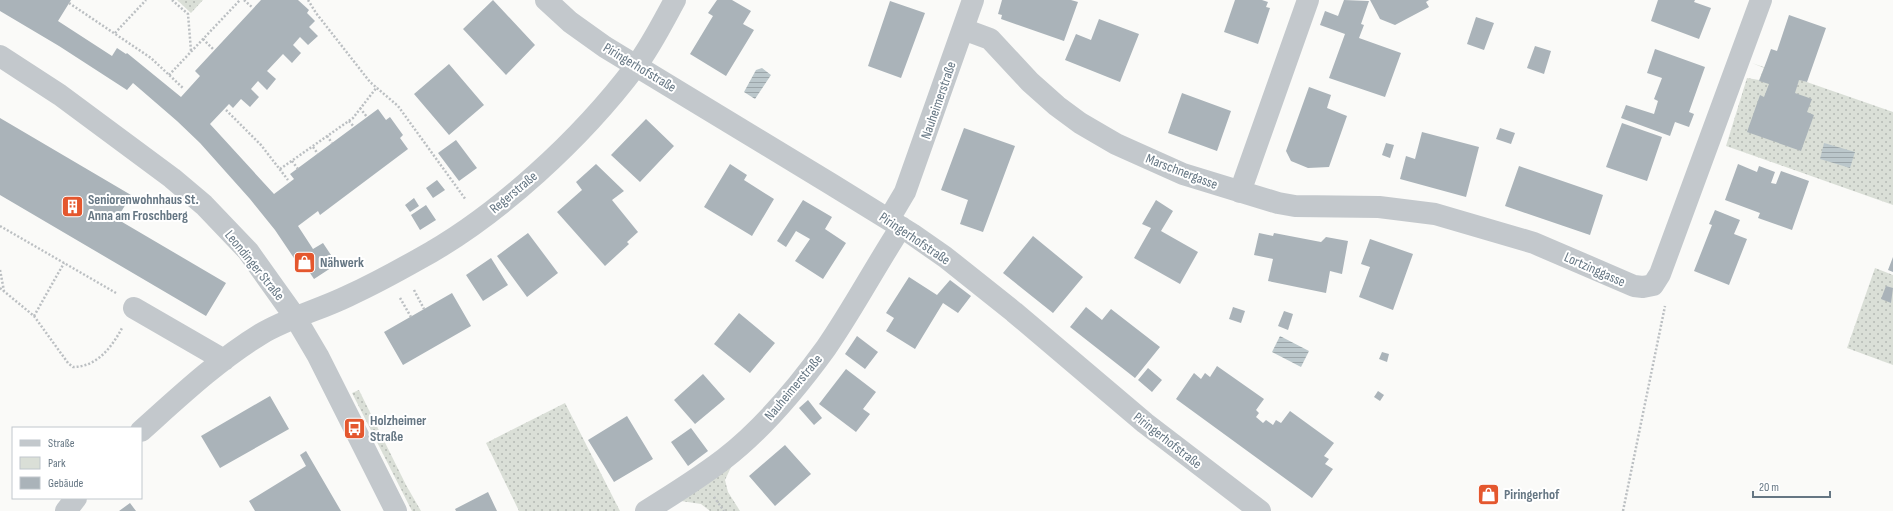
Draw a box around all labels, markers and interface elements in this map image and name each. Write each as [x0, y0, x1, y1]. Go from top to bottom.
street label: Piringerhofstraße [600, 39, 679, 96]
street label: Nauheimerstraße [917, 59, 960, 141]
street label: Marschnergasse [1143, 150, 1220, 193]
street label: Regerstraße [486, 168, 541, 217]
place label: Seniorenwohnhaus St. Anna am Froschberg [87, 191, 199, 224]
building icon: Seniorenwohnhaus St. Anna am Froschberg [60, 194, 86, 220]
street label: Piringerhofstraße [876, 208, 954, 268]
street label: Leondinger Straße [221, 227, 288, 304]
street label: Lortzinggasse [1562, 248, 1628, 290]
shop icon: Nähwerk [292, 249, 318, 275]
place label: Nähwerk [320, 254, 364, 271]
street label: Nauheimerstraße [761, 351, 826, 424]
street label: Piringerhofstraße [1130, 408, 1205, 472]
place label: Holzheimer Straße [370, 412, 427, 445]
bus stop icon: Holzheimer Straße [342, 415, 368, 441]
legend [12, 427, 142, 499]
text: Straße [48, 436, 75, 451]
text: Park [48, 456, 66, 471]
scale bar [1753, 473, 1830, 499]
text: Gebäude [48, 476, 83, 491]
text: 20 m [1759, 480, 1779, 495]
shop icon: Piringerhof [1475, 481, 1501, 507]
place label: Piringerhof [1504, 486, 1560, 503]

